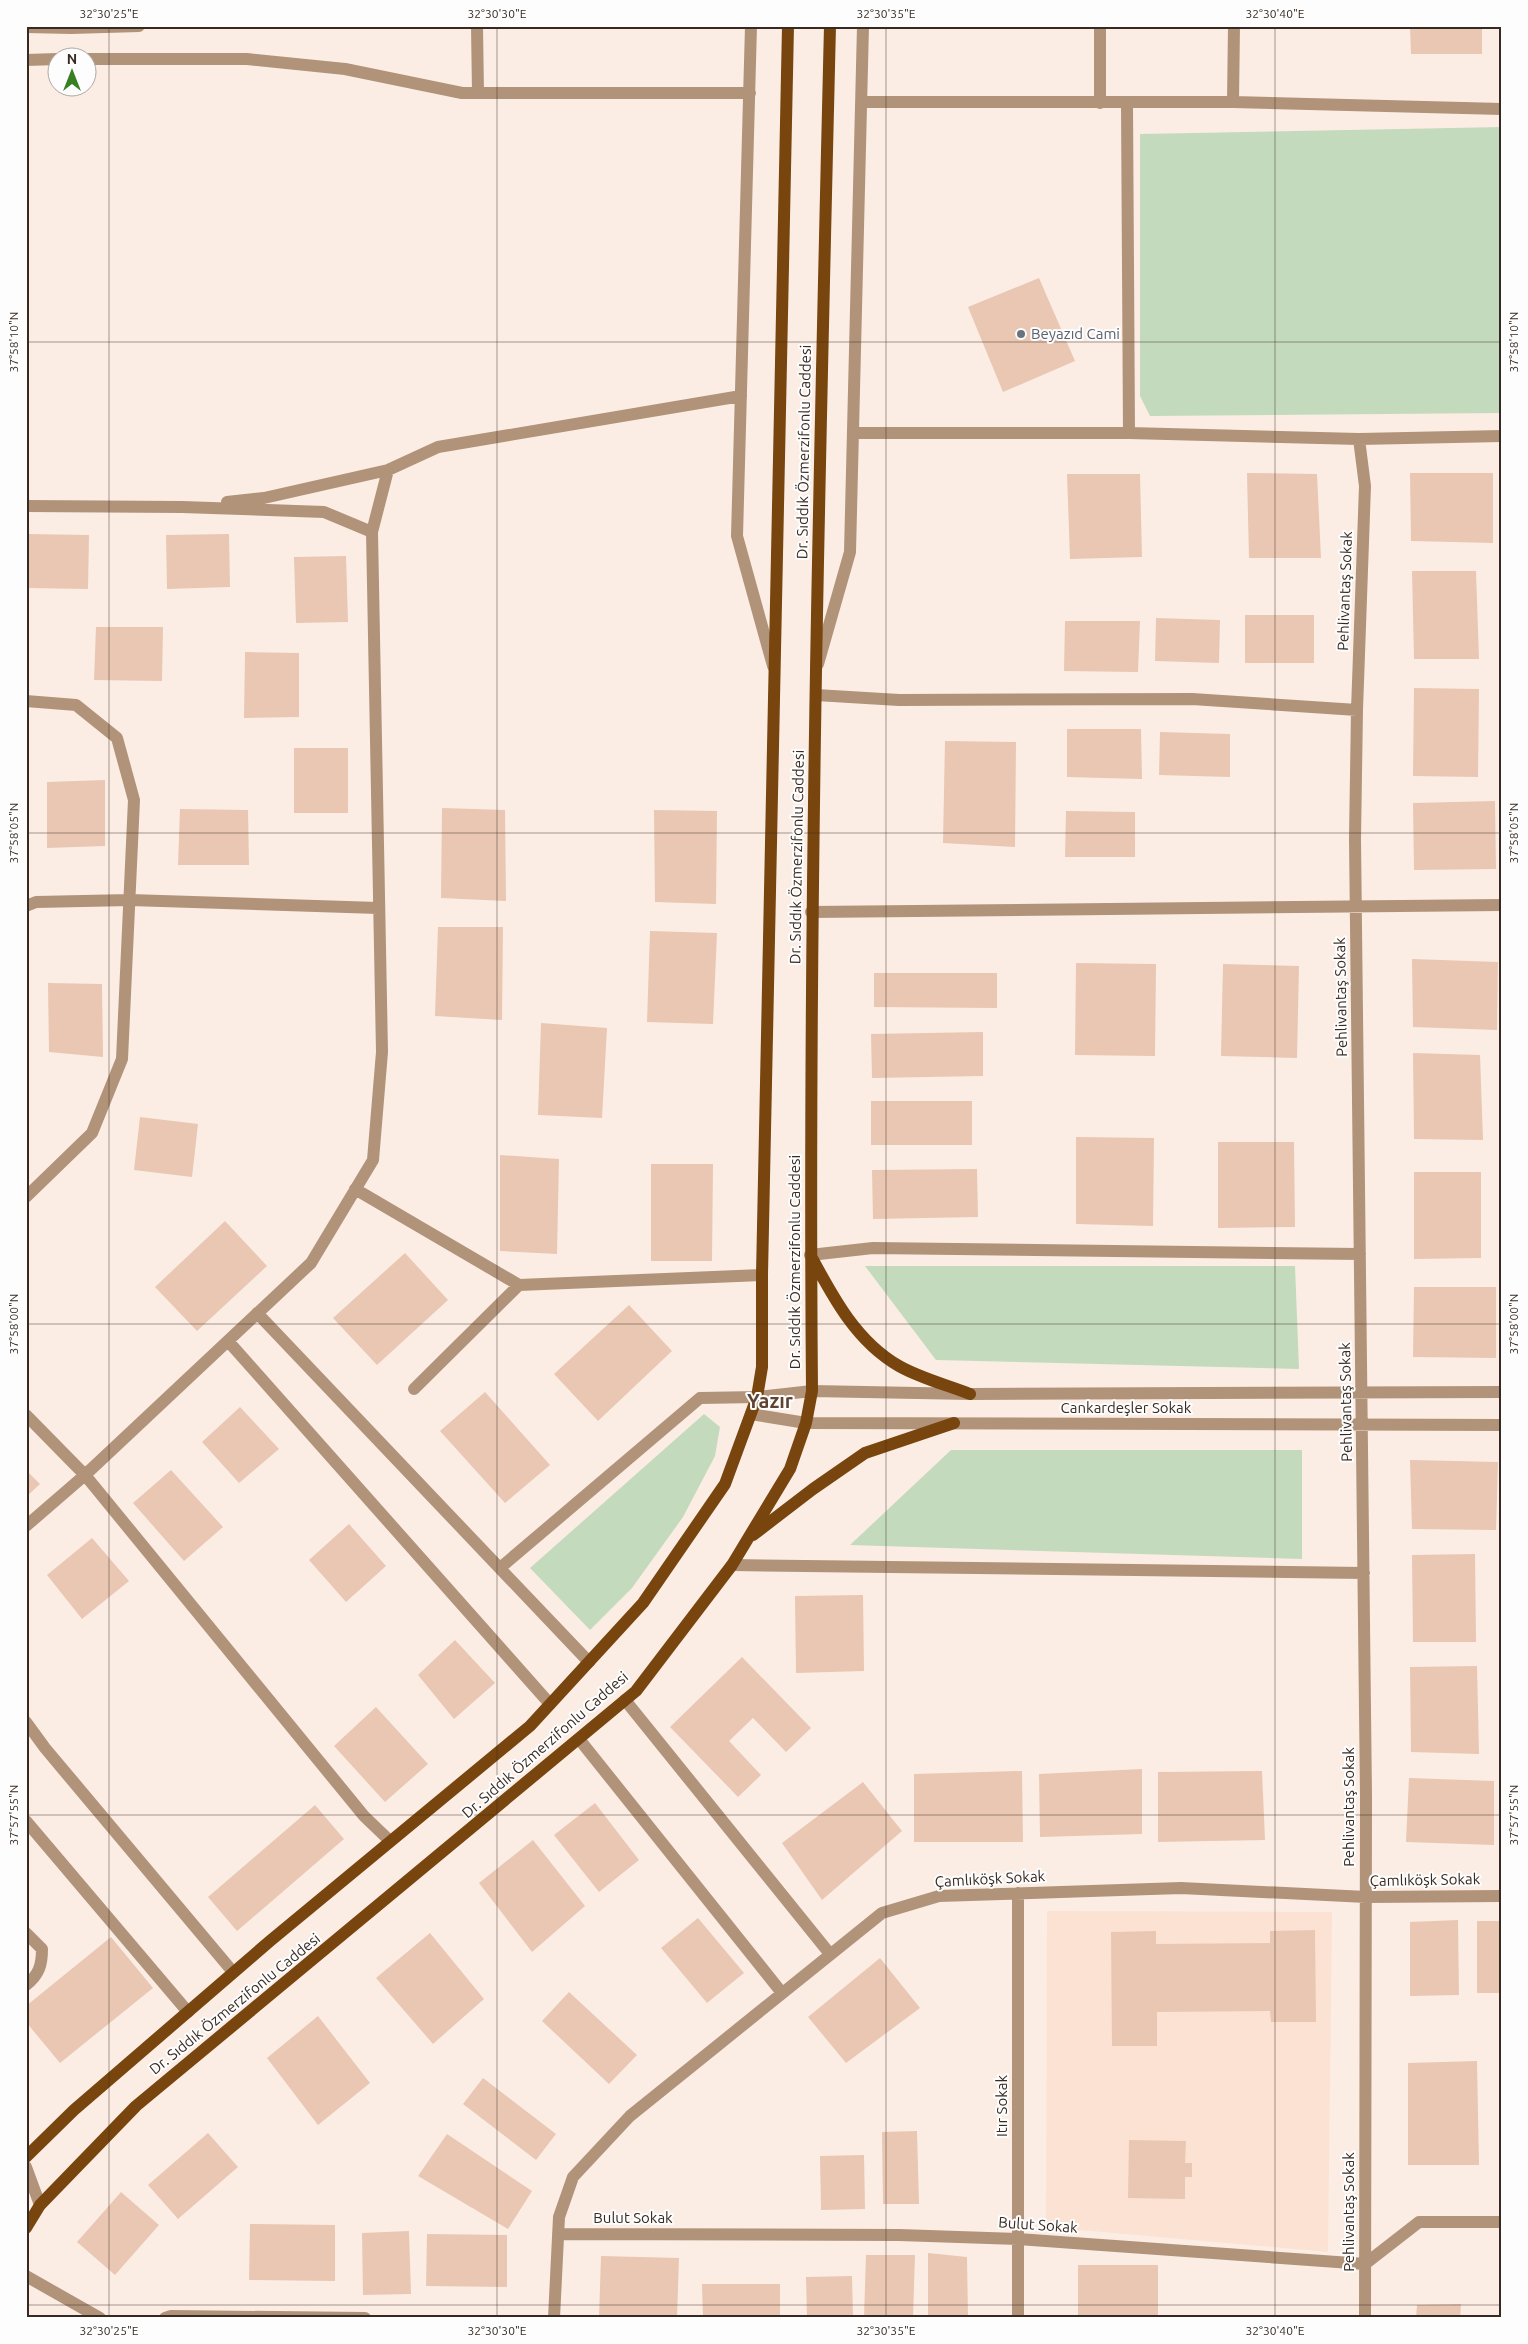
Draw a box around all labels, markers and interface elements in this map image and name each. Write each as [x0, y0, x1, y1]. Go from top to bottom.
text: 32°30'25"E [80, 7, 139, 20]
text: 32°30'30"E [468, 7, 527, 20]
text: 32°30'35"E [857, 7, 916, 20]
text: 32°30'40"E [1246, 7, 1305, 20]
north arrow [48, 48, 98, 98]
text: N [67, 51, 77, 67]
text: 37°58'10"N [7, 312, 20, 372]
text: 37°58'10"N [1507, 312, 1520, 372]
place label: Beyazıd Cami [1031, 325, 1120, 342]
marker: Beyazıd Cami [1015, 328, 1027, 340]
street label: Dr. Sıddık Özmerzifonlu Caddesi [793, 345, 814, 559]
street label: Pehlivantaş Sokak [1334, 530, 1355, 651]
street label: Dr. Sıddık Özmerzifonlu Caddesi [786, 750, 807, 964]
text: 37°58'05"N [7, 803, 20, 863]
text: 37°58'05"N [1507, 803, 1520, 863]
street label: Pehlivantaş Sokak [1331, 937, 1350, 1057]
street label: Dr. Sıddık Özmerzifonlu Caddesi [786, 1155, 803, 1369]
text: 37°58'00"N [7, 1294, 20, 1354]
text: 37°58'00"N [1507, 1294, 1520, 1354]
street label: Pehlivantaş Sokak [1336, 1342, 1355, 1462]
district label: Yazır [747, 1389, 794, 1412]
street label: Cankardeşler Sokak [1061, 1399, 1192, 1416]
street label: Dr. Sıddık Özmerzifonlu Caddesi [458, 1668, 631, 1821]
street label: Pehlivantaş Sokak [1340, 1747, 1357, 1867]
text: 37°57'55"N [7, 1785, 20, 1845]
text: 37°57'55"N [1507, 1785, 1520, 1845]
street label: Çamlıköşk Sokak [934, 1867, 1046, 1890]
street label: Çamlıköşk Sokak [1370, 1870, 1481, 1889]
street label: Dr. Sıddık Özmerzifonlu Caddesi [146, 1930, 323, 2078]
street label: Itır Sokak [993, 2075, 1010, 2137]
street label: Pehlivantaş Sokak [1340, 2152, 1357, 2272]
street label: Bulut Sokak [593, 2209, 673, 2226]
street label: Bulut Sokak [998, 2213, 1079, 2236]
text: 32°30'25"E [80, 2324, 139, 2337]
text: 32°30'30"E [468, 2324, 527, 2337]
text: 32°30'35"E [857, 2324, 916, 2337]
text: 32°30'40"E [1246, 2324, 1305, 2337]

